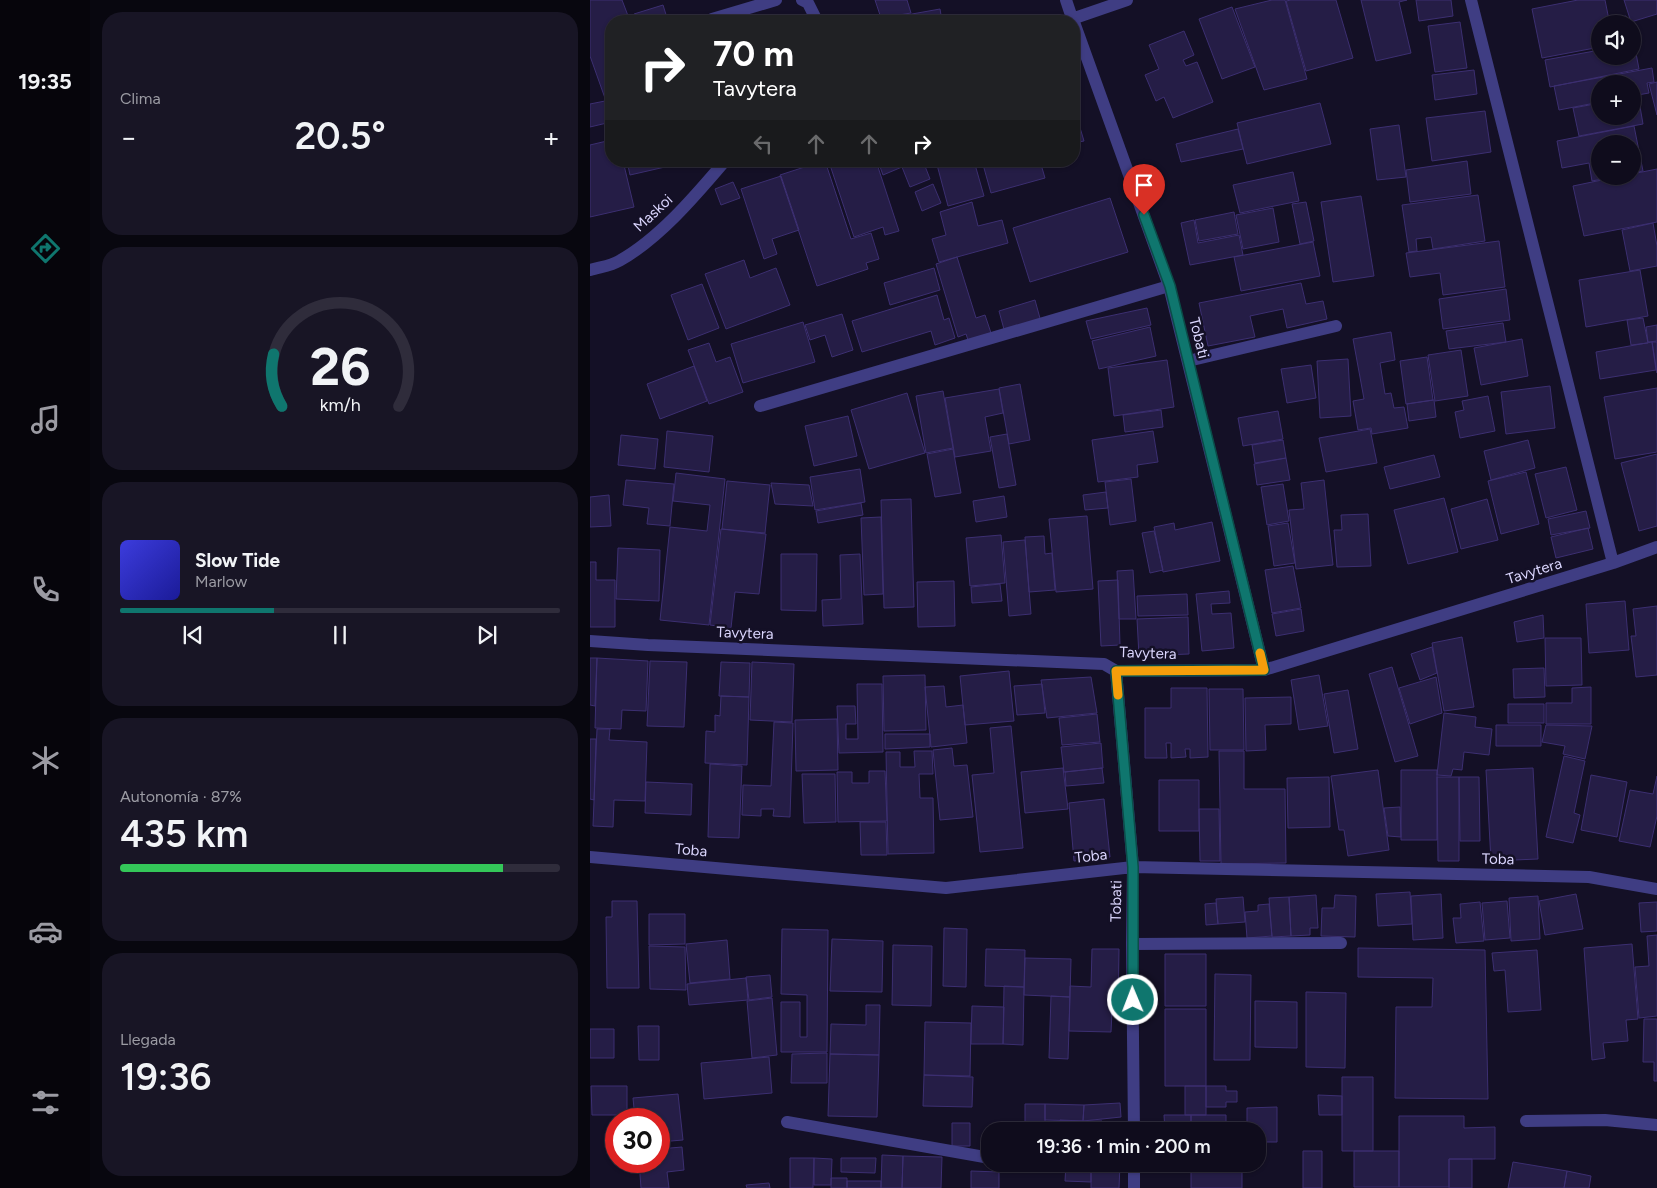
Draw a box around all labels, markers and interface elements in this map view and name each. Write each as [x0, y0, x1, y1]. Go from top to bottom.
map controls [1591, 15, 1641, 185]
button: sound [1591, 15, 1641, 65]
text: 70 m [713, 33, 794, 75]
icon: right [630, 35, 695, 100]
text: 19:35 [18, 68, 72, 95]
text: Tavytera [713, 75, 797, 102]
button: + [1591, 75, 1641, 125]
text: Clima [120, 89, 161, 108]
text: 20.5° [294, 113, 386, 159]
text: − [120, 120, 137, 154]
text: + [543, 120, 560, 154]
icon: left [749, 130, 777, 158]
icon: ahead [802, 130, 830, 158]
icon: ahead [855, 130, 883, 158]
icon: right [908, 130, 936, 158]
button: − [1591, 135, 1641, 185]
pin [1123, 164, 1165, 215]
icon: arrive [1130, 171, 1158, 199]
street label: Maskoi [630, 191, 676, 235]
icon: directions [28, 231, 63, 266]
street label: Tobati [1185, 316, 1213, 360]
text: 26 [310, 336, 370, 398]
text: km/h [320, 394, 360, 415]
icon: music [28, 402, 63, 437]
text: Slow Tide [195, 549, 280, 572]
street label: Tavytera [1504, 554, 1564, 588]
icon: phone [28, 572, 63, 607]
text: Marlow [195, 572, 247, 591]
icon: previous [179, 621, 207, 649]
icon: pause [326, 621, 354, 649]
icon: next [473, 621, 501, 649]
street label: Tavytera [716, 623, 774, 643]
street label: Tavytera [1119, 643, 1177, 663]
icon: climate [28, 743, 63, 778]
text: Autonomía · 87% [120, 787, 242, 806]
text: 435 km [120, 811, 248, 857]
street label: Toba [674, 840, 708, 860]
street label: Toba [1074, 845, 1108, 867]
street label: Toba [1482, 850, 1514, 868]
street label: Tobati [1107, 880, 1125, 922]
icon: car [28, 914, 63, 949]
position arrow [1106, 973, 1158, 1025]
text: Llegada [120, 1030, 176, 1049]
text: 19:36 [120, 1054, 211, 1100]
icon: filters [28, 1085, 63, 1120]
speed limit sign: 30 [605, 1108, 670, 1173]
text: 19:36 · 1 min · 200 m [1036, 1135, 1211, 1158]

